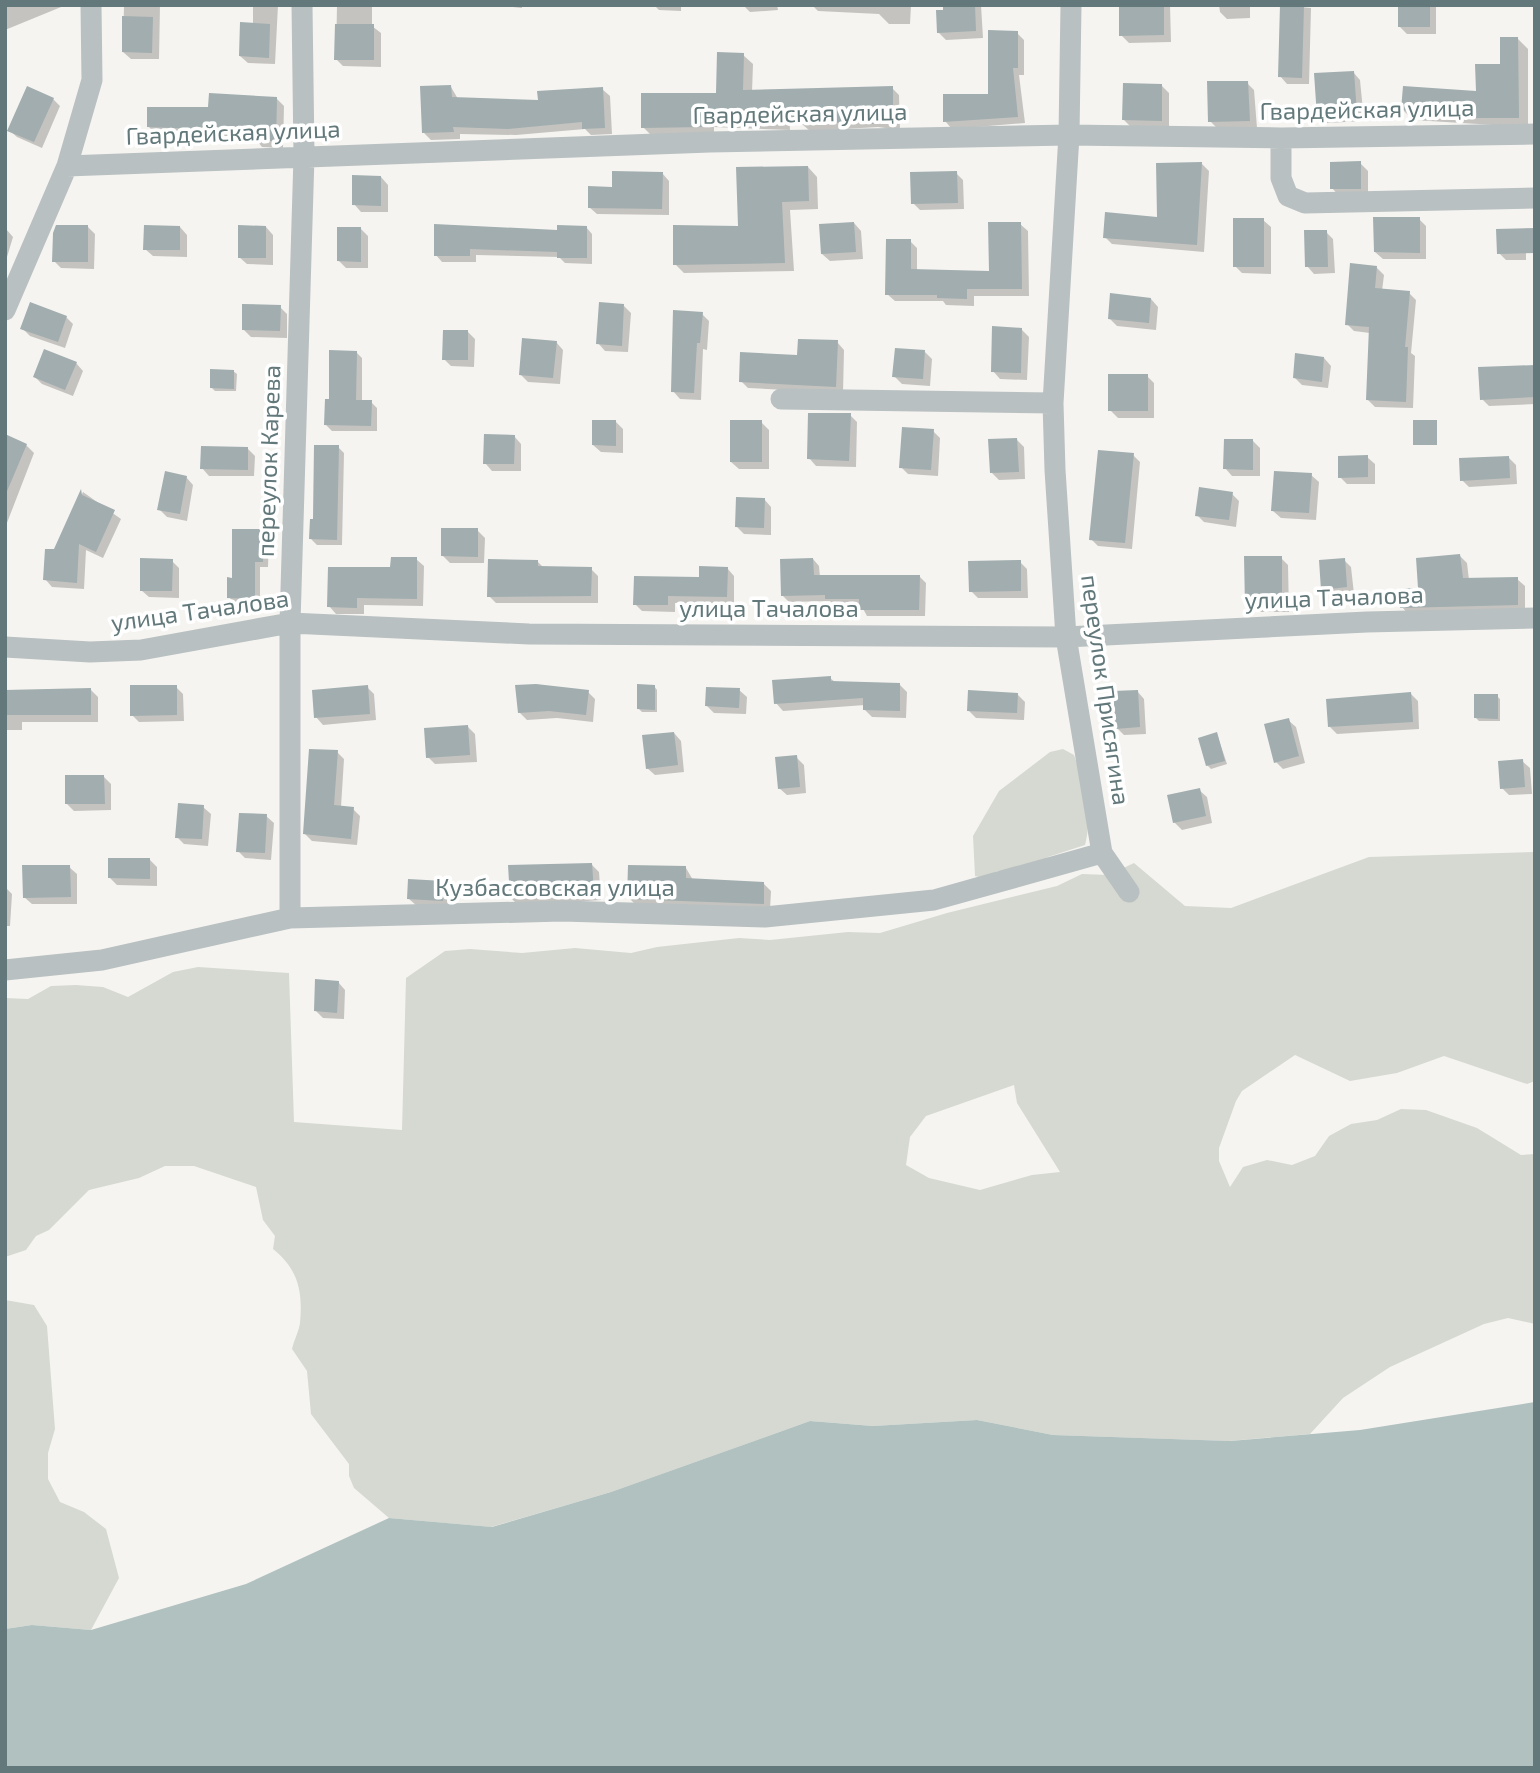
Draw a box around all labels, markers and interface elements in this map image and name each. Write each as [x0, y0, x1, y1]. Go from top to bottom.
street label: Гвардейская улица [1259, 92, 1475, 126]
street label: Гвардейская улица [692, 96, 908, 130]
street label: Гвардейская улица [125, 113, 341, 151]
street label: переулок Карева [250, 364, 286, 558]
street label: переулок Присягина [1075, 573, 1137, 807]
street label: улица Тачалова [1244, 579, 1424, 615]
street label: улица Тачалова [109, 583, 291, 637]
street label: улица Тачалова [679, 593, 859, 623]
street label: Кузбассовская улица [435, 872, 675, 902]

